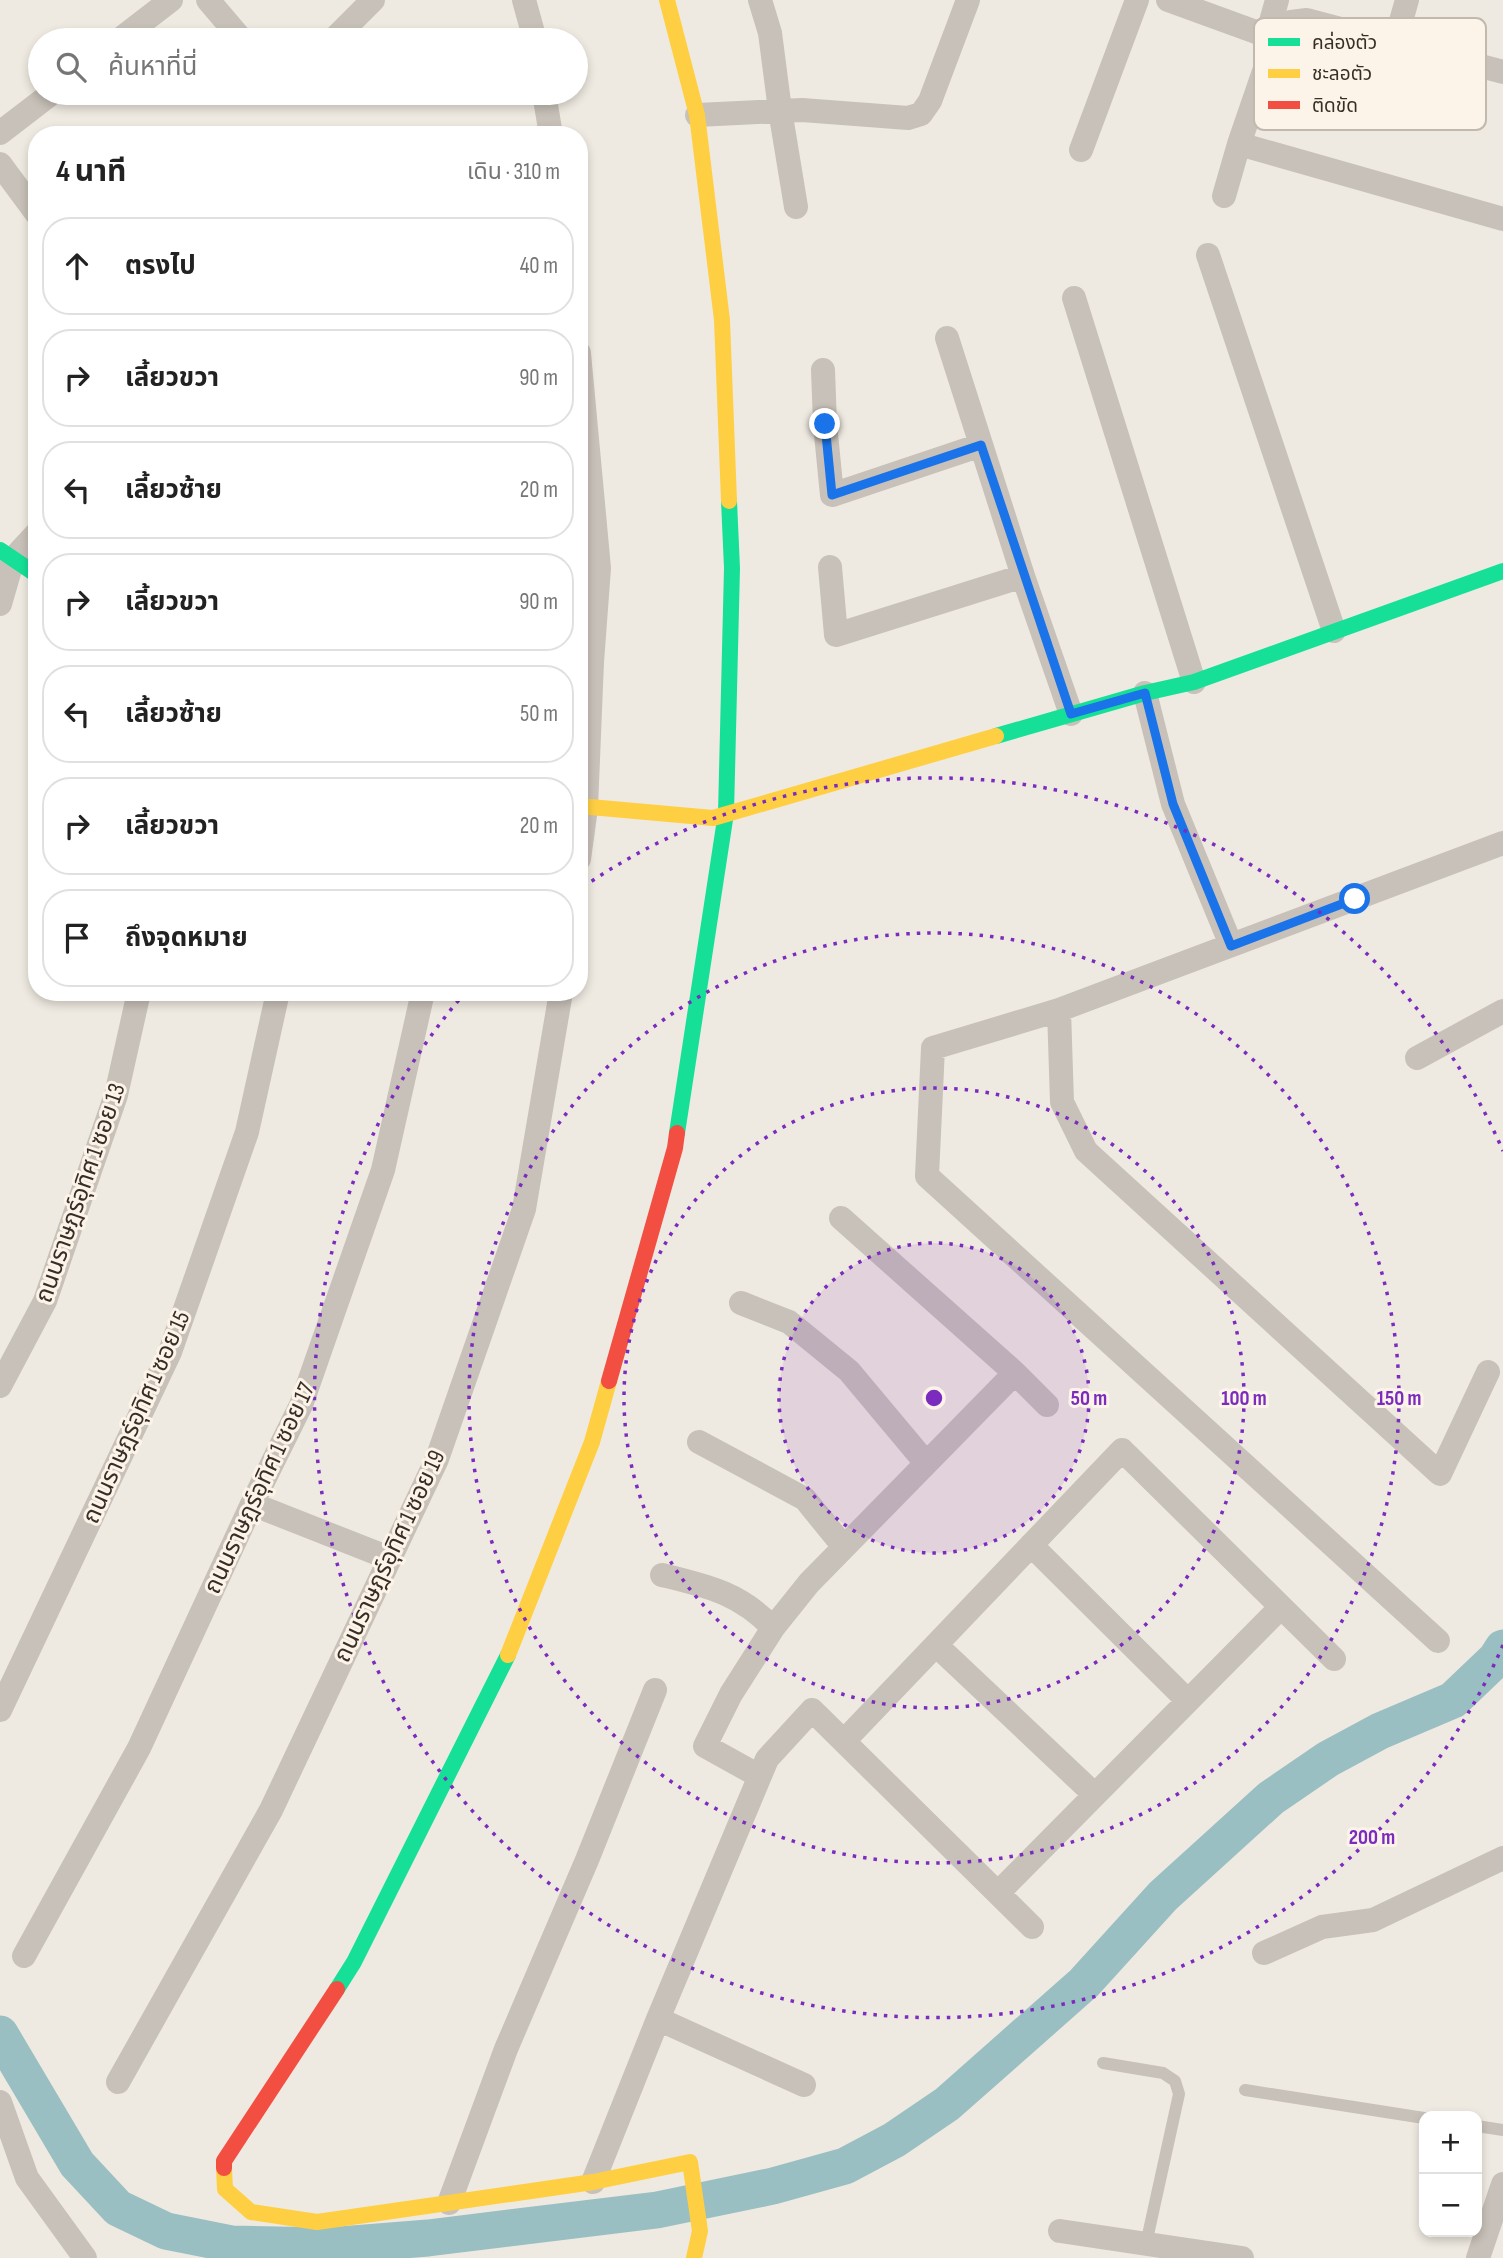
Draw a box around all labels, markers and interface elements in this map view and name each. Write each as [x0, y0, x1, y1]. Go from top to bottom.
legend [1254, 18, 1486, 130]
search box [28, 28, 588, 105]
text: คล่องตัว [1312, 31, 1377, 55]
icon: search [52, 48, 90, 86]
text: ค้นหาที่นี่ [108, 52, 198, 83]
text: ชะลอตัว [1312, 63, 1372, 86]
text: ติดขัด [1312, 95, 1358, 118]
text: 4 นาที [56, 154, 126, 190]
text: เดิน · 310 m [467, 158, 560, 186]
icon: ahead [58, 247, 96, 285]
text: ตรงไป [125, 251, 196, 282]
text: 40 m [520, 252, 558, 280]
icon: right [58, 359, 96, 397]
text: เลี้ยวขวา [125, 363, 219, 394]
text: 90 m [519, 364, 558, 392]
route end [809, 408, 840, 439]
icon: left [58, 471, 96, 509]
text: เลี้ยวซ้าย [125, 475, 222, 506]
text: 20 m [520, 476, 558, 504]
icon: right [58, 583, 96, 621]
text: เลี้ยวขวา [125, 587, 219, 618]
text: 90 m [519, 588, 558, 616]
icon: left [58, 695, 96, 733]
text: เลี้ยวซ้าย [125, 699, 222, 730]
text: 50 m [520, 700, 558, 728]
icon: right [58, 807, 96, 845]
text: เลี้ยวขวา [125, 811, 219, 842]
text: 20 m [520, 812, 558, 840]
route start [1339, 883, 1370, 914]
icon: arrive [58, 919, 96, 957]
text: ถึงจุดหมาย [125, 923, 248, 954]
street label: ถนนราษฎร์อุทิศ 1 ซอย 13 [29, 1080, 132, 1307]
street label: ถนนราษฎร์อุทิศ 1 ซอย 15 [77, 1306, 196, 1528]
street label: ถนนราษฎร์อุทิศ 1 ซอย 17 [198, 1378, 321, 1598]
centre of rings [922, 1386, 946, 1410]
text: 50 m [1071, 1386, 1107, 1411]
text: 100 m [1221, 1386, 1267, 1411]
text: 150 m [1377, 1386, 1421, 1411]
street label: ถนนราษฎร์อุทิศ 1 ซอย 19 [328, 1446, 451, 1667]
text: 200 m [1349, 1825, 1395, 1850]
map controls [1419, 2111, 1482, 2237]
button: + [1419, 2111, 1482, 2174]
button: − [1419, 2174, 1482, 2237]

